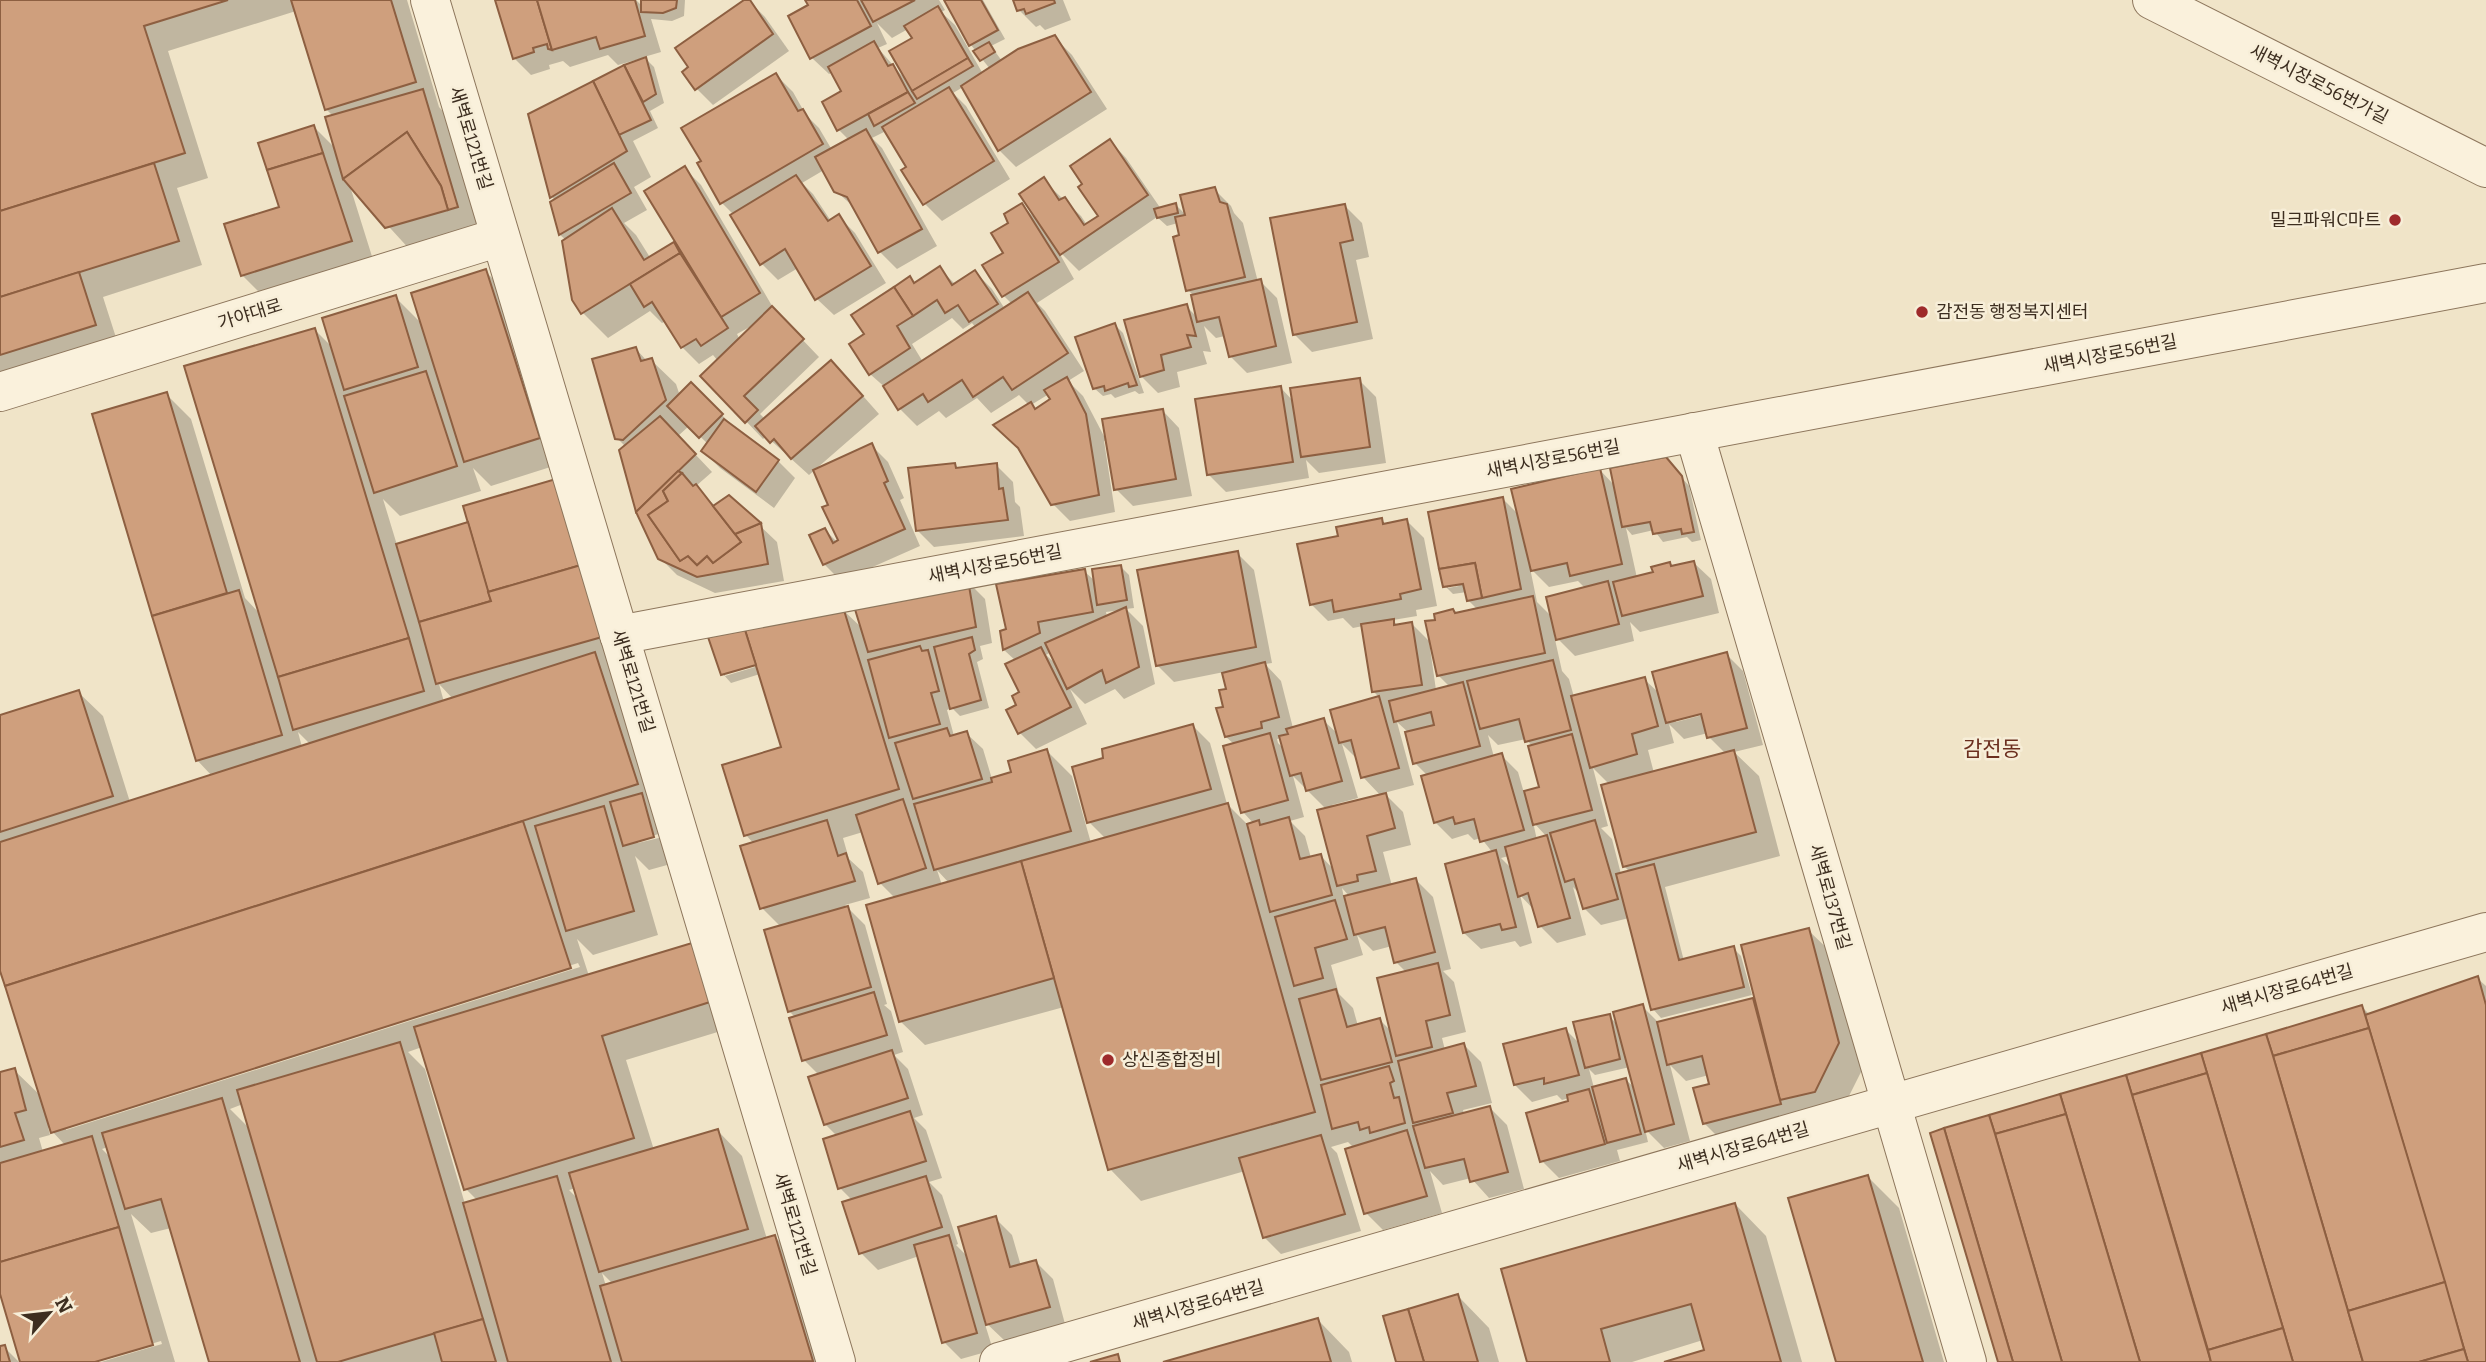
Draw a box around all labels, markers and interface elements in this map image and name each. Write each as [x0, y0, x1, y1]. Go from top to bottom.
street label: 새벽시장로56번가길 [2246, 40, 2392, 128]
street label: 새벽로121번길 [445, 84, 497, 192]
place label: 밀크파워C마트 [2270, 209, 2381, 231]
marker: 밀크파워C마트 [2387, 212, 2403, 228]
street label: 가야대로 [215, 294, 285, 334]
place label: 감전동 행정복지센터 [1936, 301, 2089, 323]
marker: 감전동 행정복지센터 [1914, 304, 1930, 320]
street label: 새벽시장로56번길 [2041, 330, 2179, 378]
street label: 새벽시장로56번길 [1484, 435, 1622, 483]
street label: 새벽시장로56번길 [926, 540, 1064, 588]
street label: 새벽로121번길 [607, 627, 659, 735]
district label: 감전동 [1963, 736, 2021, 762]
street label: 새벽로137번길 [1804, 841, 1856, 953]
street label: 새벽시장로64번길 [2218, 960, 2356, 1018]
place label: 상신종합정비 [1122, 1049, 1221, 1071]
marker: 상신종합정비 [1100, 1052, 1116, 1068]
street label: 새벽시장로64번길 [1674, 1118, 1812, 1176]
street label: 새벽로121번길 [769, 1170, 821, 1278]
street label: 새벽시장로64번길 [1129, 1276, 1267, 1334]
north arrow [14, 1278, 84, 1348]
text: N [50, 1293, 77, 1317]

